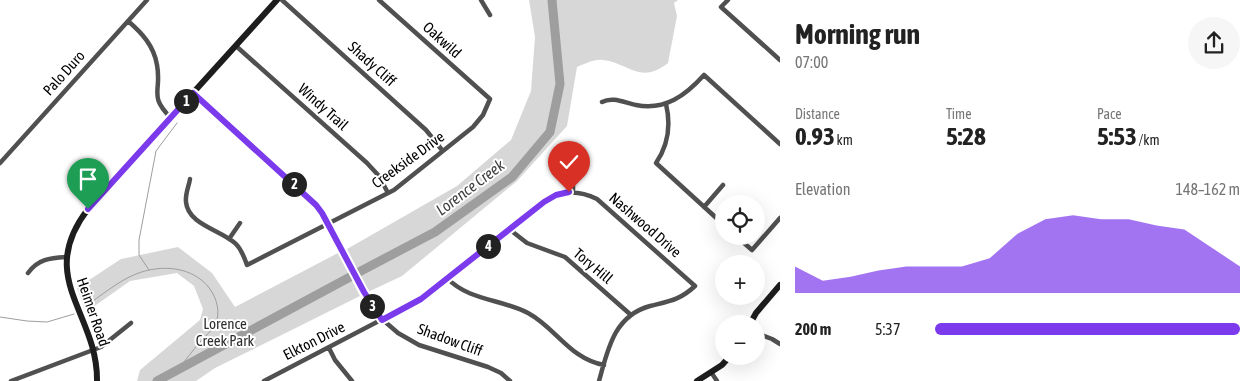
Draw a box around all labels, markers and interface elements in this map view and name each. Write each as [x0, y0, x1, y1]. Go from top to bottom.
button: share [1188, 17, 1240, 69]
street label: Oakwild [420, 18, 465, 61]
text: Morning run [795, 18, 920, 50]
street label: Shady Cliff [345, 38, 400, 89]
street label: Palo Duro [39, 47, 88, 98]
text: 07:00 [795, 53, 828, 71]
street label: Windy Trail [295, 80, 352, 133]
pin: 1 [174, 88, 198, 114]
text: 1 [183, 93, 190, 109]
text: Distance [795, 106, 840, 122]
text: Time [946, 106, 972, 122]
text: Pace [1097, 106, 1122, 122]
text: 0.93 [795, 122, 835, 150]
text: 5:28 [946, 122, 986, 150]
text: 5:53 [1097, 122, 1137, 150]
street label: Creekside Drive [368, 128, 447, 191]
text: km [835, 132, 853, 148]
text: /km [1137, 132, 1160, 148]
pin [548, 141, 590, 192]
icon: check [555, 148, 583, 176]
water label: Lorence Creek [432, 155, 509, 219]
pin [67, 158, 109, 209]
icon: arrive [74, 165, 102, 193]
pin: 2 [282, 172, 306, 196]
text: 2 [291, 176, 298, 192]
text: Elevation [795, 180, 850, 198]
text: 148–162 m [1176, 180, 1240, 198]
street label: Nashwood Drive [606, 189, 685, 261]
map controls [715, 195, 765, 365]
button: locate [715, 195, 765, 245]
pin: 4 [476, 234, 500, 258]
text: 4 [485, 238, 492, 254]
street label: Tory Hill [570, 244, 616, 287]
button: + [715, 255, 765, 305]
street label: Heimer Road [74, 275, 113, 349]
pin: 3 [360, 294, 384, 318]
text: 3 [369, 298, 376, 314]
park label: Lorence Creek Park [196, 315, 255, 349]
button: − [715, 315, 765, 365]
street label: Elkton Drive [280, 318, 347, 363]
street label: Shadow Cliff [415, 320, 485, 359]
text: 200 m [795, 320, 831, 338]
text: 5:37 [875, 320, 900, 338]

